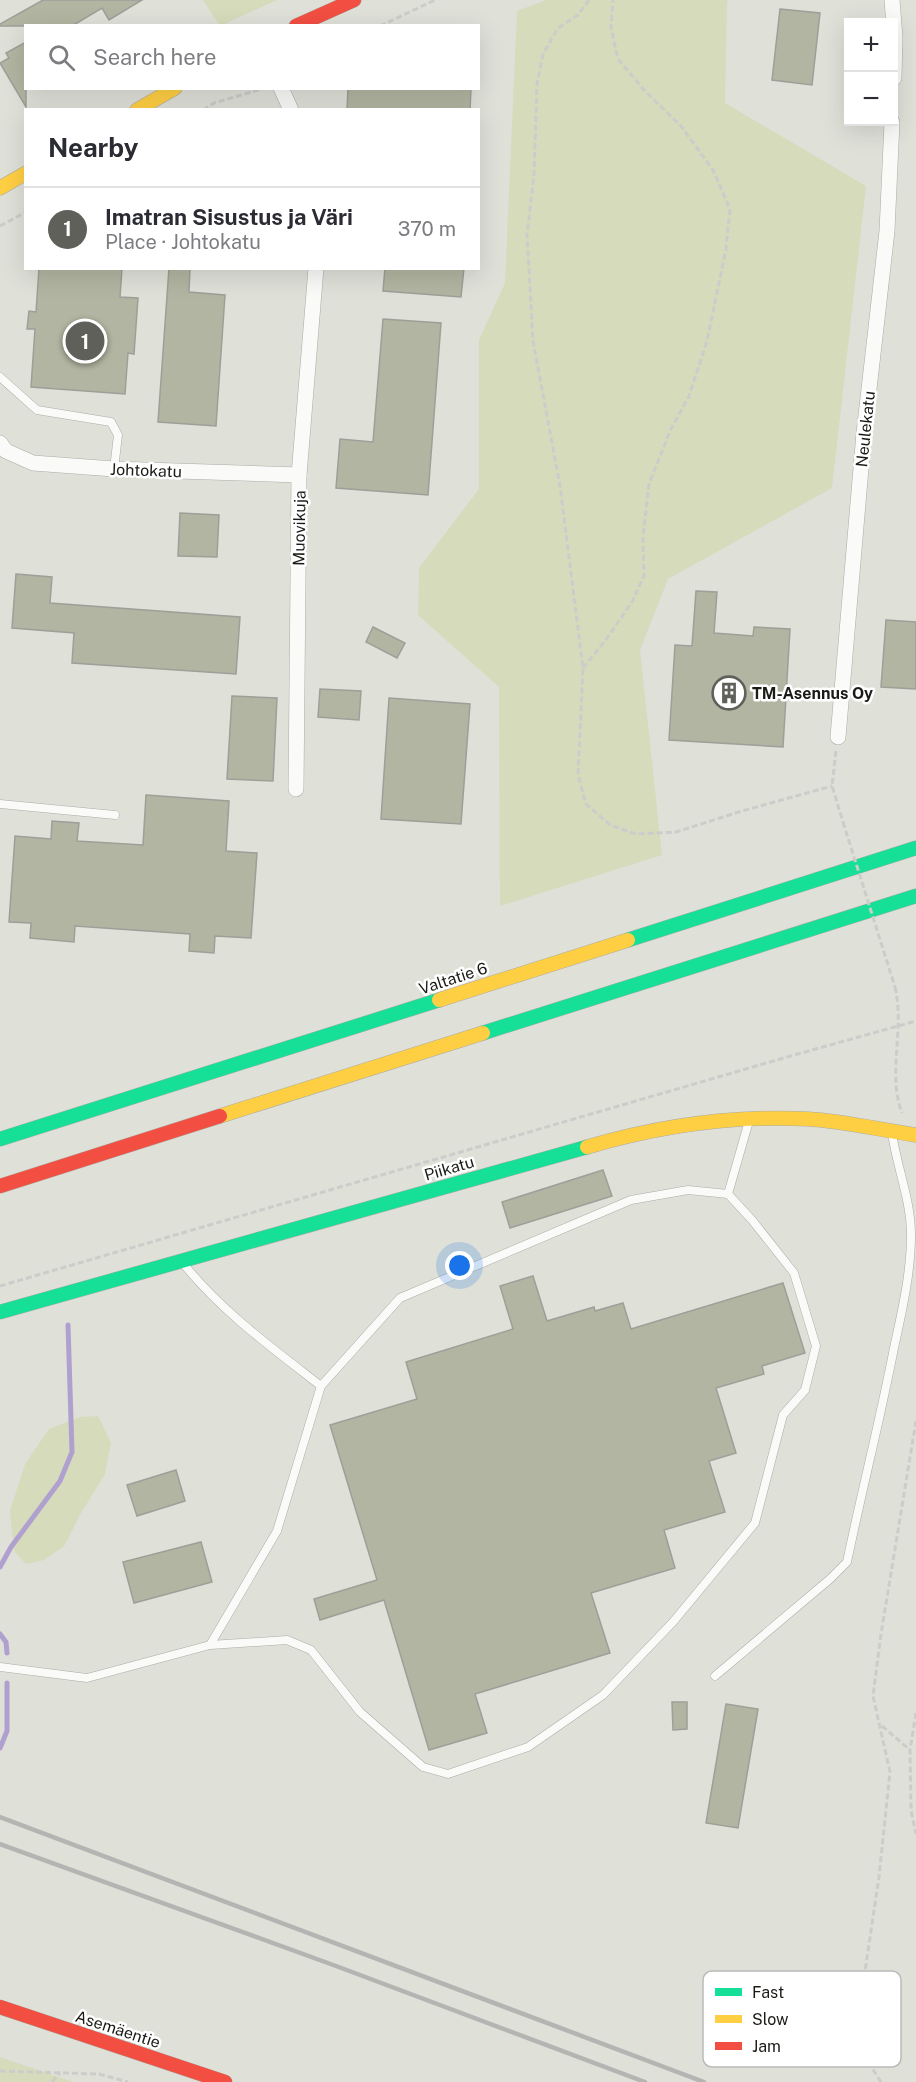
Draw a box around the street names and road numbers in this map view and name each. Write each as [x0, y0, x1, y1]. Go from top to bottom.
street label: Neulekatu [852, 390, 879, 468]
street label: Johtokatu [110, 460, 182, 481]
street label: Muovikuja [289, 490, 310, 566]
street label: Valtatie 6 [417, 958, 490, 998]
street label: Piikatu [422, 1152, 476, 1185]
street label: Asemäentie [73, 2007, 163, 2052]

